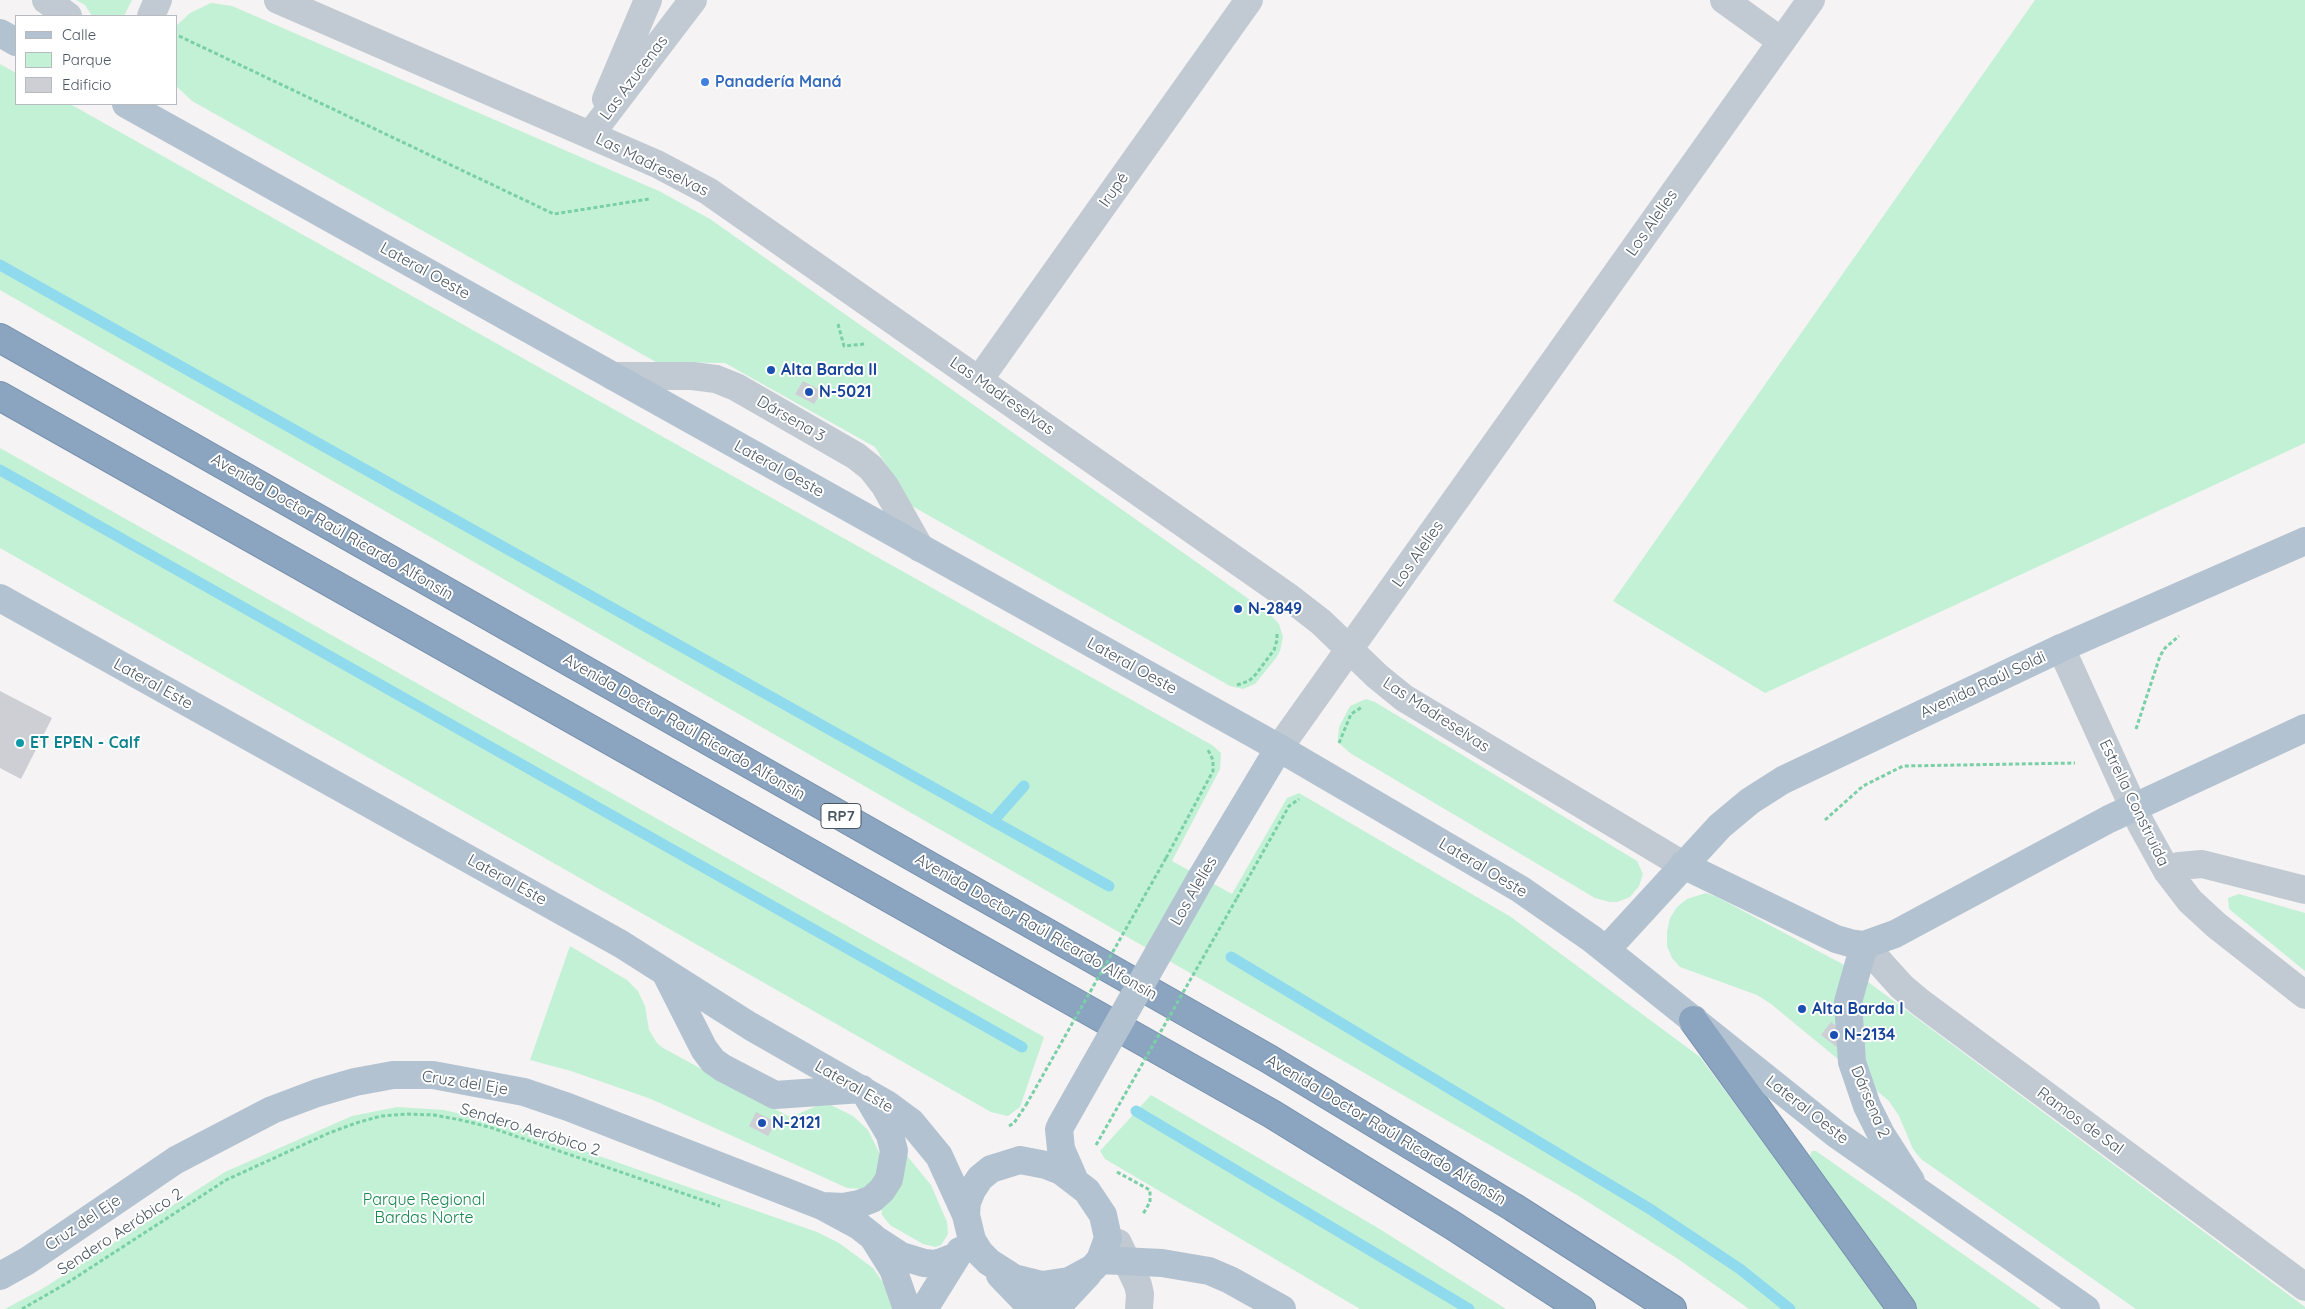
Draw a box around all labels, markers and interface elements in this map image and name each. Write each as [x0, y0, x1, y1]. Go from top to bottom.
legend [15, 15, 178, 105]
text: Calle [62, 25, 96, 44]
street label: Las Azucenas [596, 32, 672, 124]
text: Parque [62, 50, 112, 69]
place label: Panadería Maná [715, 72, 842, 92]
text: Edificio [62, 75, 111, 94]
marker: Panadería Maná [699, 76, 711, 88]
street label: Las Madreselvas [593, 129, 711, 201]
street label: Irupé [1095, 169, 1133, 211]
street label: Los Alelíes [1622, 186, 1682, 260]
street label: Lateral Oeste [377, 238, 473, 304]
street label: Las Madreselvas [946, 353, 1058, 439]
place label: Alta Barda II [781, 360, 877, 380]
marker: Alta Barda II [765, 364, 777, 376]
place label: N-5021 [819, 382, 871, 402]
marker: N-5021 [803, 386, 815, 398]
street label: Dársena 3 [753, 392, 829, 446]
street label: Lateral Oeste [731, 436, 827, 502]
street label: Avenida Doctor Raúl Ricardo Alfonsín [208, 450, 456, 604]
street label: Los Alelíes [1388, 517, 1448, 591]
place label: N-2849 [1248, 599, 1302, 619]
marker: N-2849 [1232, 603, 1244, 615]
street label: Lateral Oeste [1084, 633, 1180, 699]
street label: Avenida Raúl Soldi [1917, 647, 2049, 723]
street label: Avenida Doctor Raúl Ricardo Alfonsín [560, 650, 808, 804]
street label: Lateral Este [110, 654, 196, 714]
street label: Las Madreselvas [1379, 673, 1493, 757]
place label: ET EPEN - Calf [30, 733, 140, 753]
street label: Estrella Construida [2095, 736, 2173, 870]
marker: ET EPEN - Calf [14, 737, 26, 749]
road number: RP7 [821, 804, 861, 828]
street label: Lateral Oeste [1435, 834, 1531, 902]
street label: Lateral Este [464, 850, 550, 910]
street label: Avenida Doctor Raúl Ricardo Alfonsín [912, 850, 1160, 1004]
street label: Los Alelíes [1167, 853, 1221, 929]
place label: Alta Barda I [1812, 999, 1904, 1019]
marker: Alta Barda I [1796, 1003, 1808, 1015]
place label: N-2134 [1844, 1025, 1895, 1045]
marker: N-2134 [1828, 1029, 1840, 1041]
street label: Avenida Doctor Raúl Ricardo Alfonsín [1263, 1051, 1509, 1209]
street label: Lateral Este [811, 1057, 897, 1117]
street label: Dársena 2 [1846, 1063, 1894, 1141]
street label: Cruz del Eje [421, 1067, 509, 1099]
street label: Lateral Oeste [1762, 1072, 1852, 1148]
street label: Ramos de Sal [2033, 1083, 2127, 1159]
street label: Sendero Aeróbico 2 [458, 1100, 602, 1160]
place label: N-2121 [772, 1113, 821, 1133]
marker: N-2121 [756, 1117, 768, 1129]
street label: Sendero Aeróbico 2 [54, 1184, 186, 1280]
park label: Parque Regional Bardas Norte [363, 1190, 485, 1228]
street label: Cruz del Eje [42, 1191, 124, 1255]

